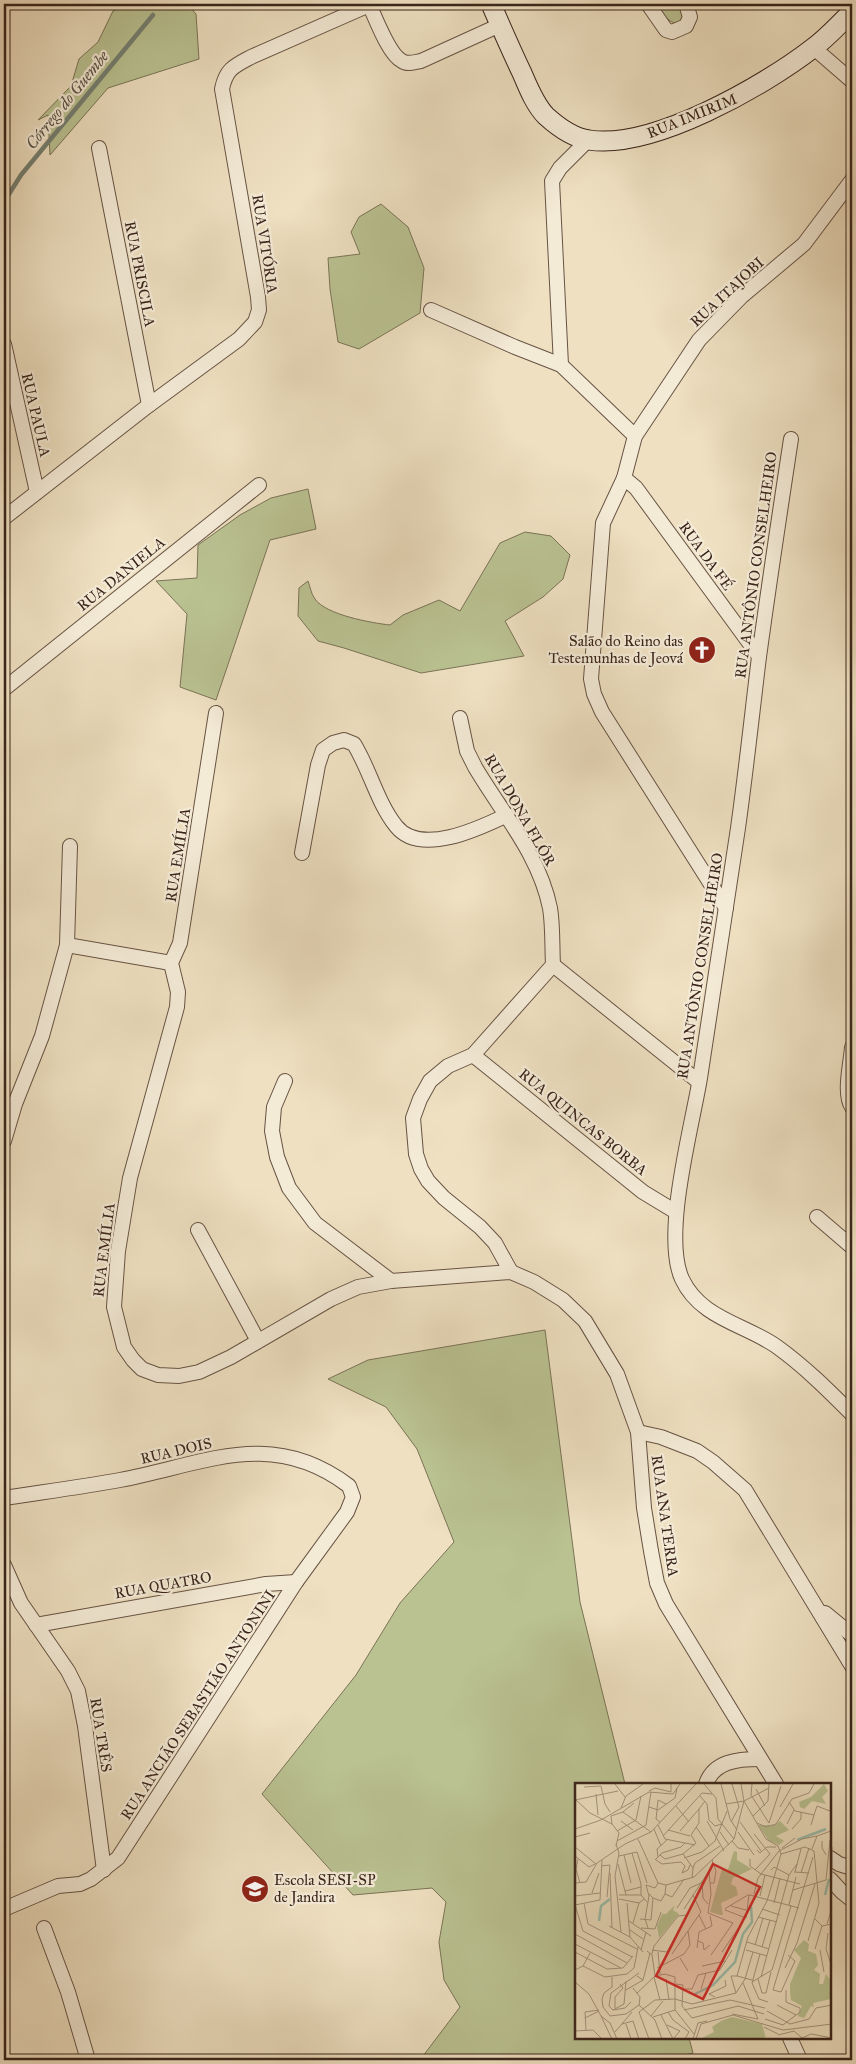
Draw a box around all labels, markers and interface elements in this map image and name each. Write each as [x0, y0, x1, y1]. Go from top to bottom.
water label: Córrego do Guembe [22, 46, 113, 153]
street label: RUA IMIRIM [644, 90, 740, 142]
street label: RUA VITÓRIA [248, 193, 283, 295]
street label: RUA PRISCILA [121, 220, 159, 328]
street label: RUA ITAJOBI [686, 253, 768, 331]
street label: RUA PAULA [18, 371, 54, 459]
street label: RUA ANTÔNIO CONSELHEIRO [731, 450, 781, 680]
street label: RUA DA FÉ [675, 518, 738, 594]
street label: RUA DANIELA [73, 533, 169, 615]
place label: Salão do Reino das Testemunhas de Jeová [549, 632, 684, 668]
church icon: Salão do Reino das Testemunhas de Jeová [687, 635, 717, 665]
street label: RUA DONA FLÔR [481, 751, 560, 870]
street label: RUA EMÍLIA [161, 807, 194, 903]
street label: RUA ANTÔNIO CONSELHEIRO [673, 851, 727, 1081]
street label: RUA QUINCAS BORBA [515, 1065, 651, 1179]
street label: RUA EMÍLIA [88, 1202, 119, 1298]
street label: RUA DOIS [138, 1434, 214, 1468]
street label: RUA ANA TERRA [648, 1454, 682, 1578]
street label: RUA QUATRO [113, 1568, 213, 1602]
street label: RUA ANCIÃO SEBASTIÃO ANTONINI [117, 1587, 279, 1823]
street label: RUA TRÊS [86, 1697, 116, 1773]
inset map [575, 1783, 831, 2039]
place label: Escola SESI-SP de Jandira [274, 1871, 376, 1907]
school or university icon: Escola SESI-SP de Jandira [240, 1874, 270, 1904]

